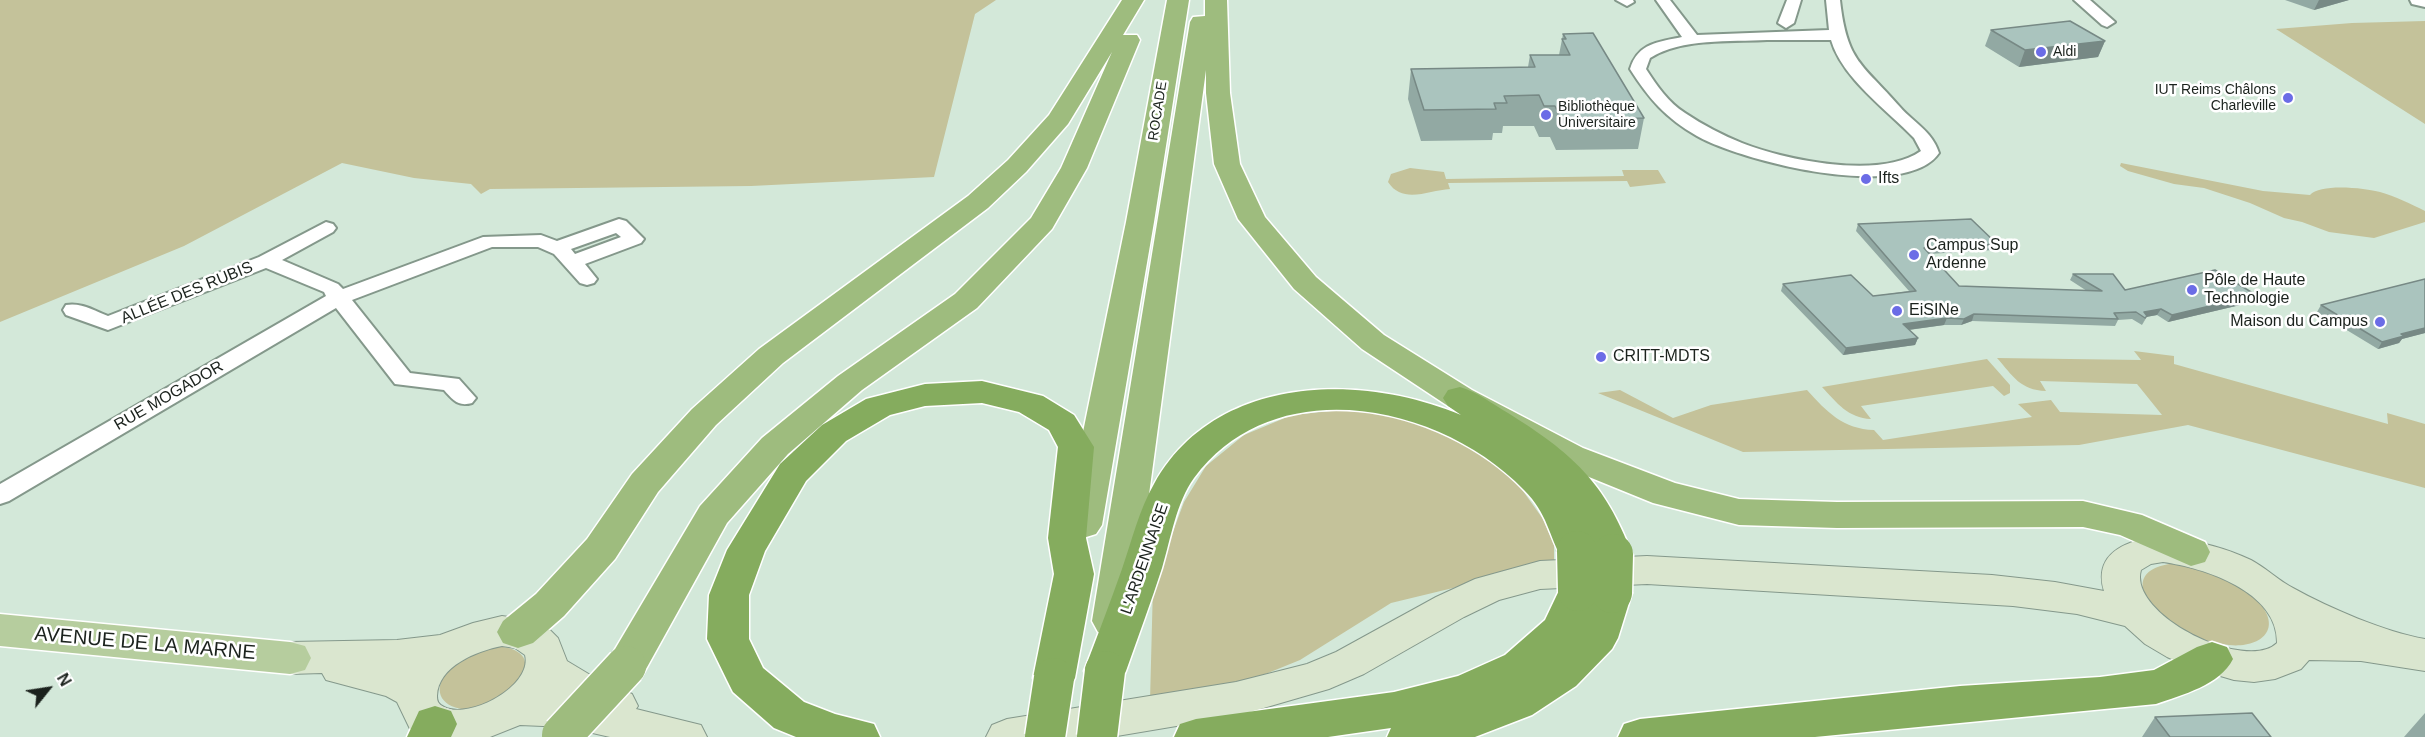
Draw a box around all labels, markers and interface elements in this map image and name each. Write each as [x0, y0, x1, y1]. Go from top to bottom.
place label: Aldi [2053, 44, 2076, 60]
marker: Aldi [2034, 45, 2048, 59]
street label: ROCADE [1145, 80, 1171, 142]
place label: IUT Reims Châlons Charleville [2155, 82, 2276, 114]
marker: IUT Reims Châlons Charleville [2281, 91, 2295, 105]
place label: Bibliothèque Universitaire [1558, 99, 1636, 132]
marker: Bibliothèque Universitaire [1539, 108, 1553, 122]
place label: Ifts [1878, 169, 1899, 189]
marker: Ifts [1859, 172, 1873, 186]
place label: Campus Sup Ardenne [1926, 236, 2018, 274]
marker: Campus Sup Ardenne [1907, 248, 1921, 262]
street label: ALLÉE DES RUBIS [118, 258, 256, 328]
place label: Pôle de Haute Technologie [2204, 271, 2305, 309]
marker: Pôle de Haute Technologie [2185, 283, 2199, 297]
place label: EiSINe [1909, 301, 1959, 321]
marker: EiSINe [1890, 304, 1904, 318]
place label: Maison du Campus [2230, 312, 2368, 332]
marker: Maison du Campus [2373, 315, 2387, 329]
place label: CRITT-MDTS [1613, 347, 1710, 367]
marker: CRITT-MDTS [1594, 350, 1608, 364]
street label: RUE MOGADOR [111, 357, 227, 435]
street label: L'ARDENNAISE [1117, 501, 1173, 617]
street label: AVENUE DE LA MARNE [33, 622, 257, 666]
north arrow [18, 659, 78, 719]
text: N [54, 670, 74, 689]

